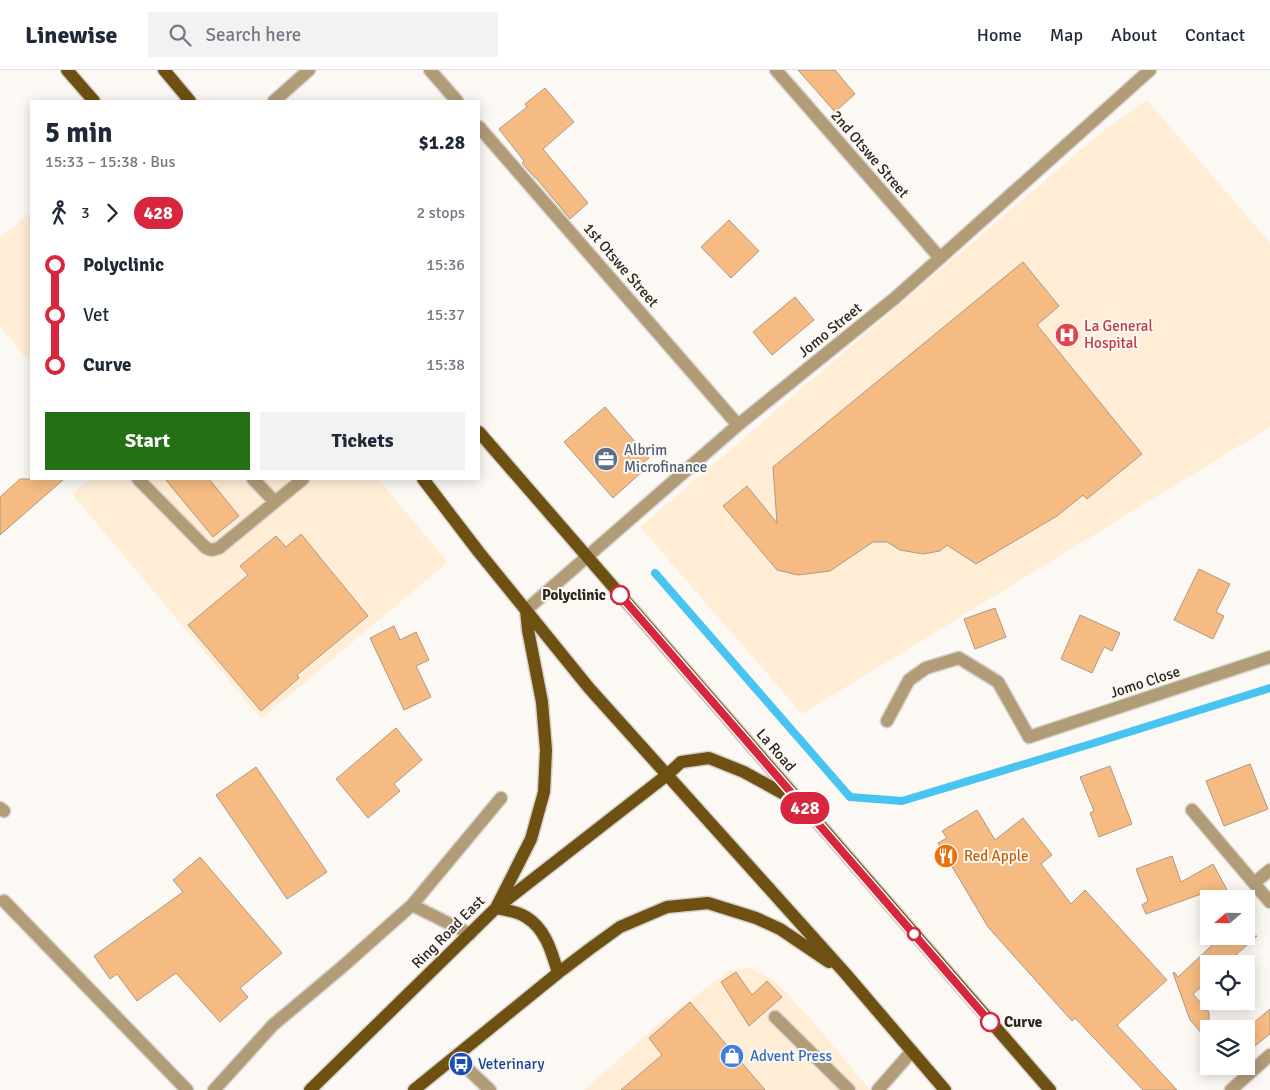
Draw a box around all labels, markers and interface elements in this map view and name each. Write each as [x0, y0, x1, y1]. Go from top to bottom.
search box [148, 12, 498, 57]
text: Linewise [25, 20, 118, 50]
icon: search [166, 21, 194, 49]
text: Search here [206, 23, 301, 47]
text: Home [977, 24, 1022, 46]
text: Map [1050, 24, 1083, 46]
text: About [1111, 24, 1157, 46]
text: Contact [1185, 24, 1245, 46]
street label: 2nd Otswe Street [827, 107, 913, 201]
text: 5 min [45, 116, 113, 150]
text: $1.28 [419, 131, 465, 155]
text: 15:33 – 15:38 · Bus [45, 152, 176, 172]
icon: walk [45, 199, 73, 227]
icon: forward [98, 199, 126, 227]
text: 428 [144, 202, 173, 224]
text: 3 [81, 203, 90, 223]
text: 2 stops [417, 203, 465, 223]
street label: 1st Otswe Street [580, 219, 662, 311]
text: Polyclinic [83, 253, 164, 277]
text: 15:36 [426, 255, 465, 275]
street label: Jomo Street [795, 299, 865, 361]
text: Vet [83, 303, 109, 327]
text: 15:37 [426, 305, 465, 325]
place label: La General Hospital [1084, 317, 1153, 352]
hospital icon: La General Hospital [1054, 322, 1080, 348]
text: Curve [83, 353, 132, 377]
text: 15:38 [426, 355, 465, 375]
button: Start [45, 412, 250, 470]
button: Tickets [260, 412, 465, 470]
place label: Albrim Microfinance [624, 441, 707, 476]
office icon: Albrim Microfinance [593, 446, 619, 472]
marker: Polyclinic [610, 585, 630, 605]
place label: Polyclinic [542, 586, 606, 604]
street label: Jomo Close [1108, 662, 1182, 702]
street label: La Road [753, 725, 799, 775]
line badge: 428 [776, 792, 834, 824]
text: 428 [790, 797, 820, 819]
restaurant icon: Red Apple [933, 843, 959, 869]
place label: Red Apple [964, 847, 1028, 865]
north arrow [1200, 890, 1255, 945]
map controls [1200, 890, 1255, 1075]
street label: Ring Road East [408, 892, 488, 972]
unlabelled marker [907, 927, 921, 941]
button: locate [1200, 955, 1255, 1010]
marker: Curve [980, 1012, 1000, 1032]
place label: Curve [1004, 1013, 1042, 1031]
button: layers [1200, 1020, 1255, 1075]
shop icon: Advent Press [719, 1043, 745, 1069]
place label: Advent Press [750, 1047, 832, 1065]
bus stop icon: Veterinary [448, 1051, 474, 1077]
place label: Veterinary [478, 1055, 545, 1073]

